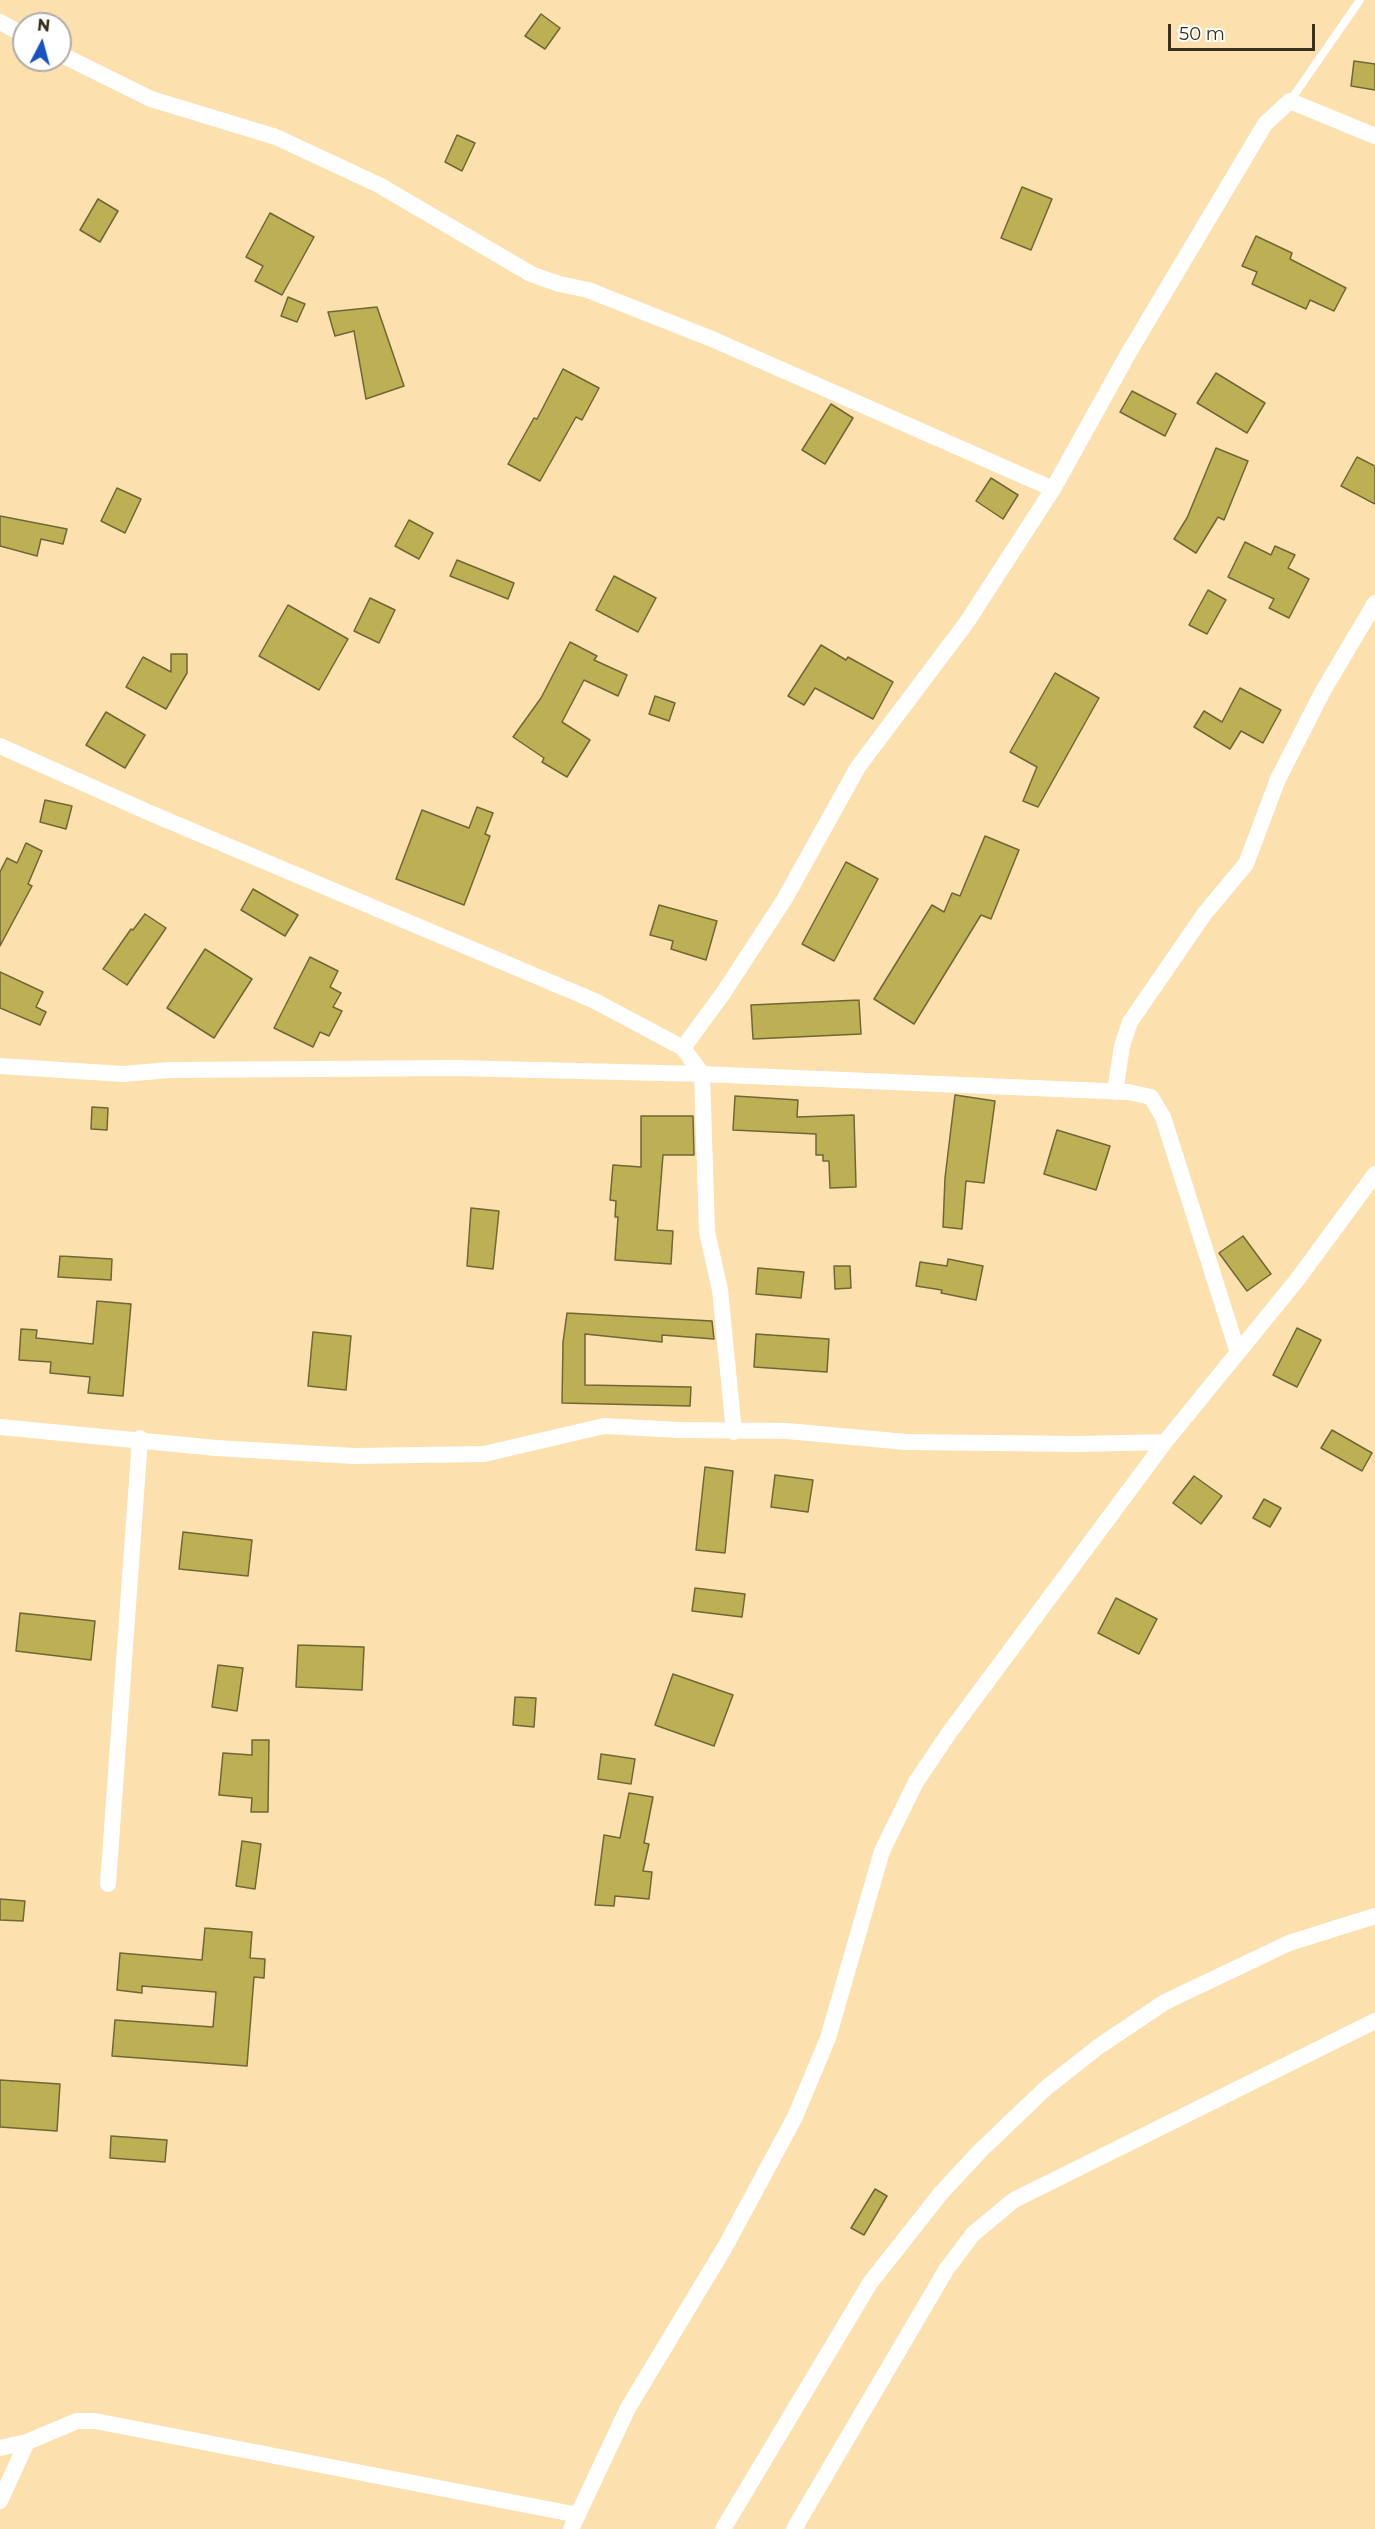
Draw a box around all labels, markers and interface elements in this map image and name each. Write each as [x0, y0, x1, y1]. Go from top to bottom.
north arrow [12, 12, 72, 72]
scale bar [1171, 12, 1318, 50]
text: N [36, 15, 51, 36]
text: 50 m [1179, 23, 1225, 45]

